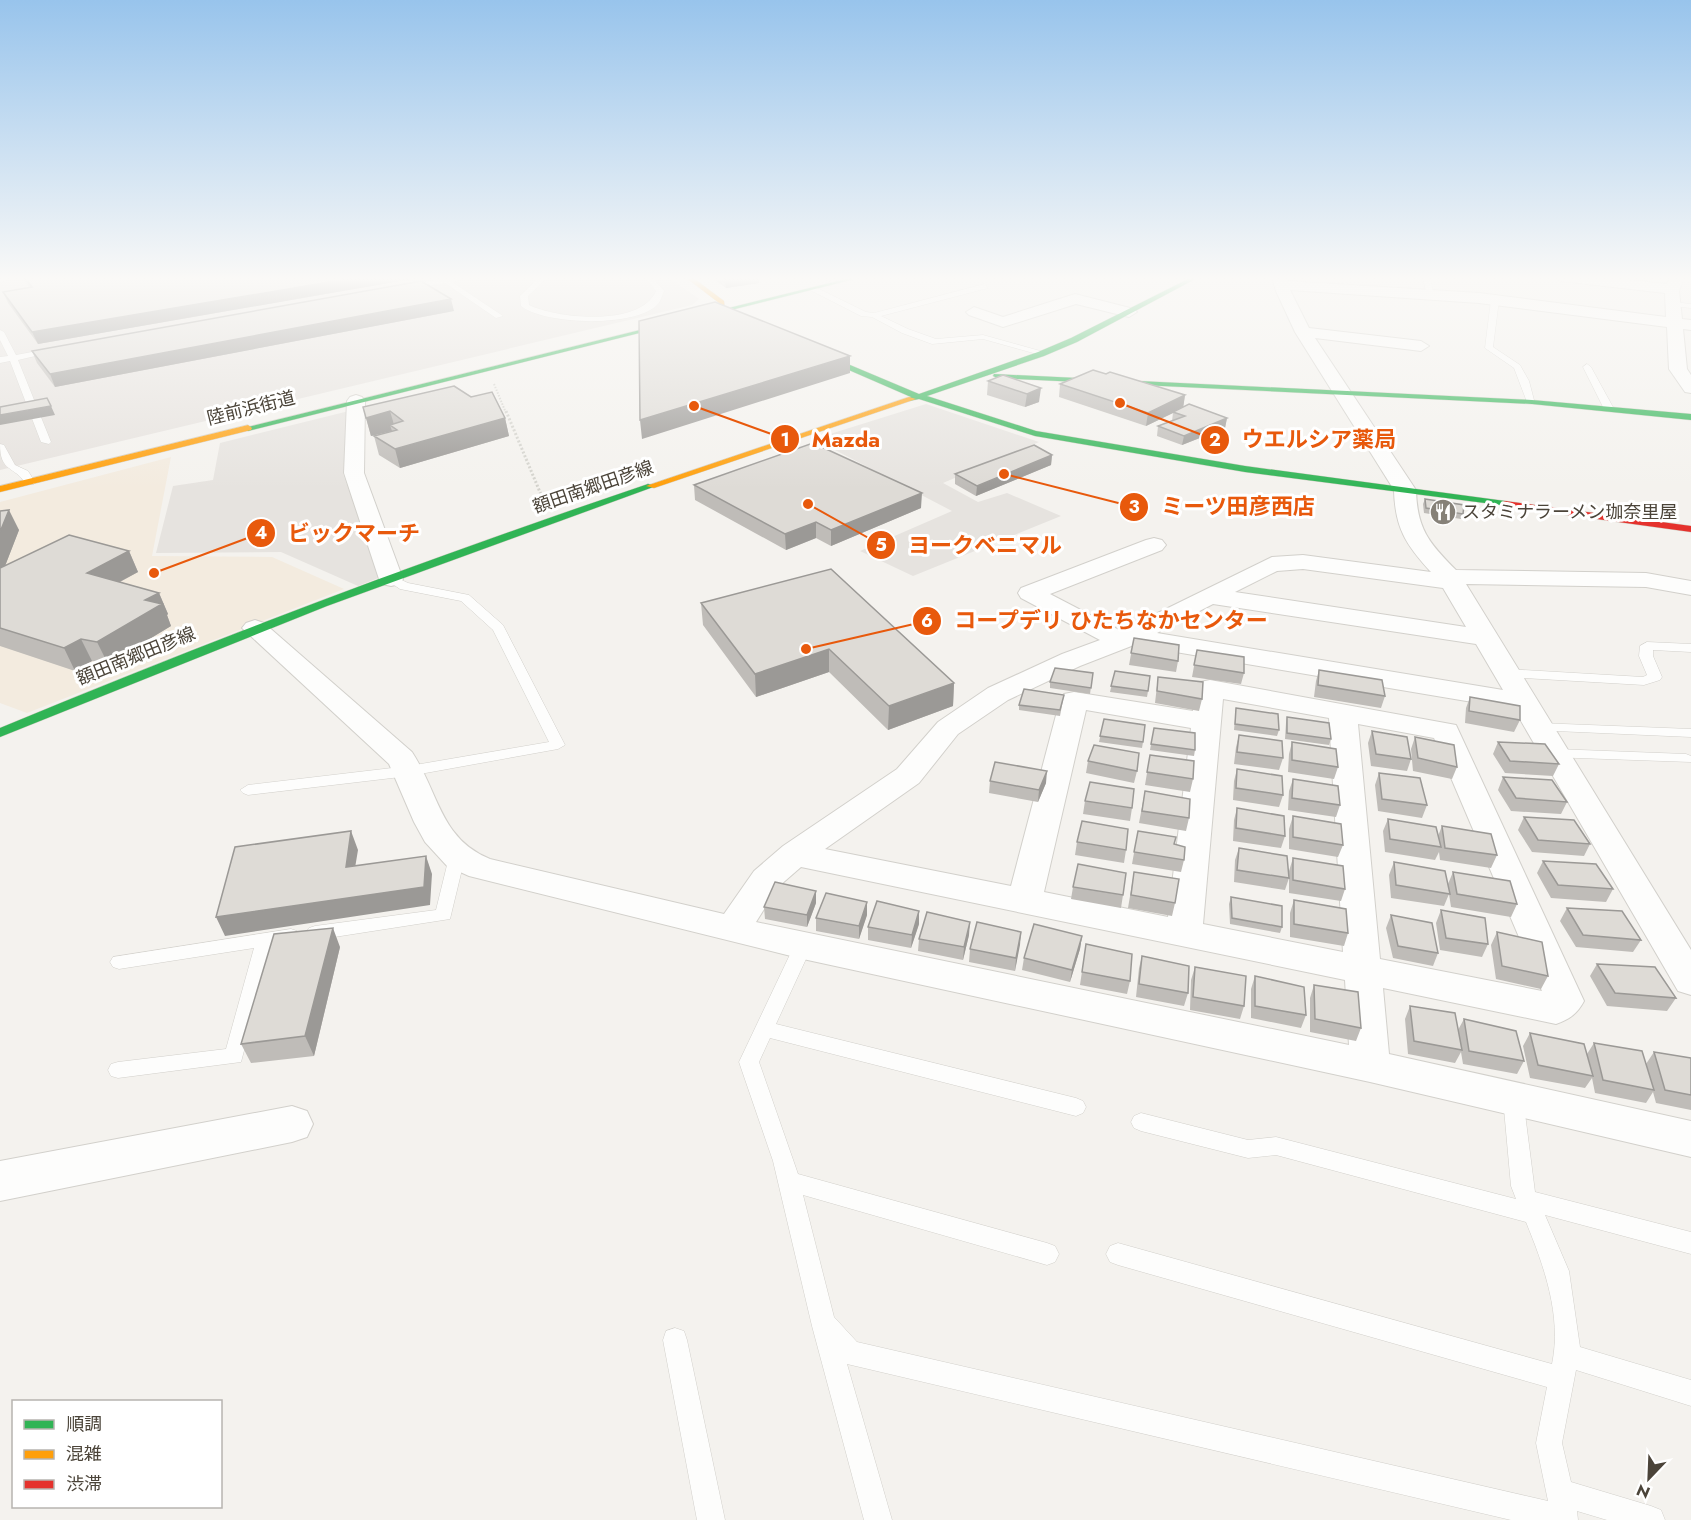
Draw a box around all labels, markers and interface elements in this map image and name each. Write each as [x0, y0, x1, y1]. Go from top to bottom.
street label: 陸前浜街道 [204, 384, 298, 432]
callout: Mazda [770, 419, 893, 459]
callout: ウエルシア薬局 [1200, 420, 1408, 460]
text: Mazda [812, 423, 880, 455]
text: ウエルシア薬局 [1242, 423, 1396, 455]
text: 1 [780, 427, 790, 453]
text: 2 [1209, 427, 1221, 453]
street label: 額田南郷田彦線 [529, 454, 657, 520]
callout: ミーツ田彦西店 [1119, 487, 1327, 527]
text: ミーツ田彦西店 [1161, 490, 1315, 522]
text: 3 [1128, 494, 1140, 520]
restaurant icon: スタミナラーメン珈奈里屋 [1428, 497, 1458, 527]
place label: スタミナラーメン珈奈里屋 [1462, 499, 1677, 525]
callout: ビックマーチ [246, 513, 432, 553]
text: ビックマーチ [288, 517, 420, 549]
text: 4 [255, 520, 267, 546]
callout: ヨークベニマル [866, 525, 1074, 565]
text: ヨークベニマル [908, 529, 1062, 561]
text: 5 [875, 532, 887, 558]
callout: コープデリ ひたちなかセンター [912, 601, 1280, 641]
text: コープデリ ひたちなかセンター [954, 604, 1268, 636]
text: 6 [921, 608, 933, 634]
street label: 額田南郷田彦線 [73, 620, 199, 692]
legend [12, 1400, 222, 1508]
text: 順調 [66, 1411, 102, 1437]
text: 混雑 [66, 1441, 102, 1467]
north arrow [1619, 1448, 1679, 1508]
text: 渋滞 [66, 1471, 102, 1497]
text: N [1633, 1478, 1654, 1504]

